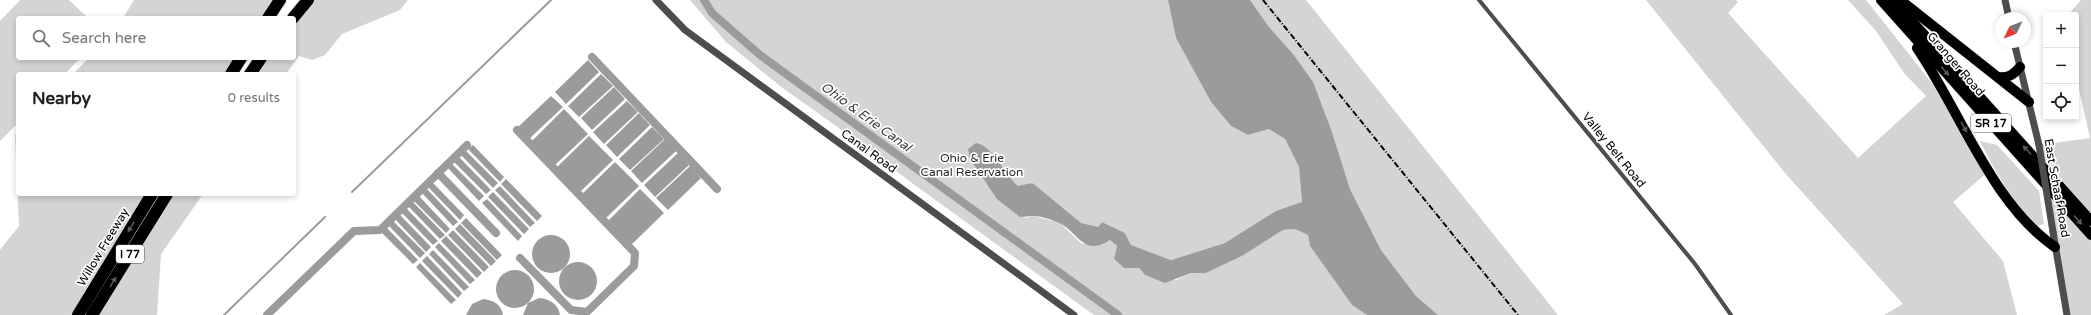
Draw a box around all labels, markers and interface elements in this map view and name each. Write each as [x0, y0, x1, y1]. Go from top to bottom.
north arrow [1995, 12, 2031, 48]
map controls [2043, 12, 2079, 120]
button: + [2043, 12, 2079, 48]
search box [16, 16, 296, 60]
icon: search [30, 27, 52, 49]
text: Search here [62, 29, 146, 47]
street label: Granger Road [1924, 29, 1988, 99]
button: − [2043, 48, 2079, 84]
one-way arrow [1940, 66, 1949, 77]
water label: Ohio & Erie Canal [818, 79, 916, 156]
button: locate [2043, 84, 2079, 120]
text: Nearby [32, 88, 91, 109]
text: 0 results [228, 90, 280, 106]
street label: Valley Belt Road [1579, 110, 1649, 190]
road number: SR 17 [1971, 114, 2011, 132]
one-way arrow [1960, 121, 1967, 132]
street label: Canal Road [838, 126, 900, 176]
street label: East Schaaf Road [2041, 138, 2073, 238]
one-way arrow [2023, 145, 2032, 155]
park label: Ohio & Erie Canal Reservation [921, 151, 1023, 179]
street label: Willow Freeway [74, 205, 132, 288]
one-way arrow [2073, 216, 2082, 225]
one-way arrow [128, 221, 135, 233]
road number: I 77 [116, 245, 144, 263]
one-way arrow [109, 277, 117, 287]

